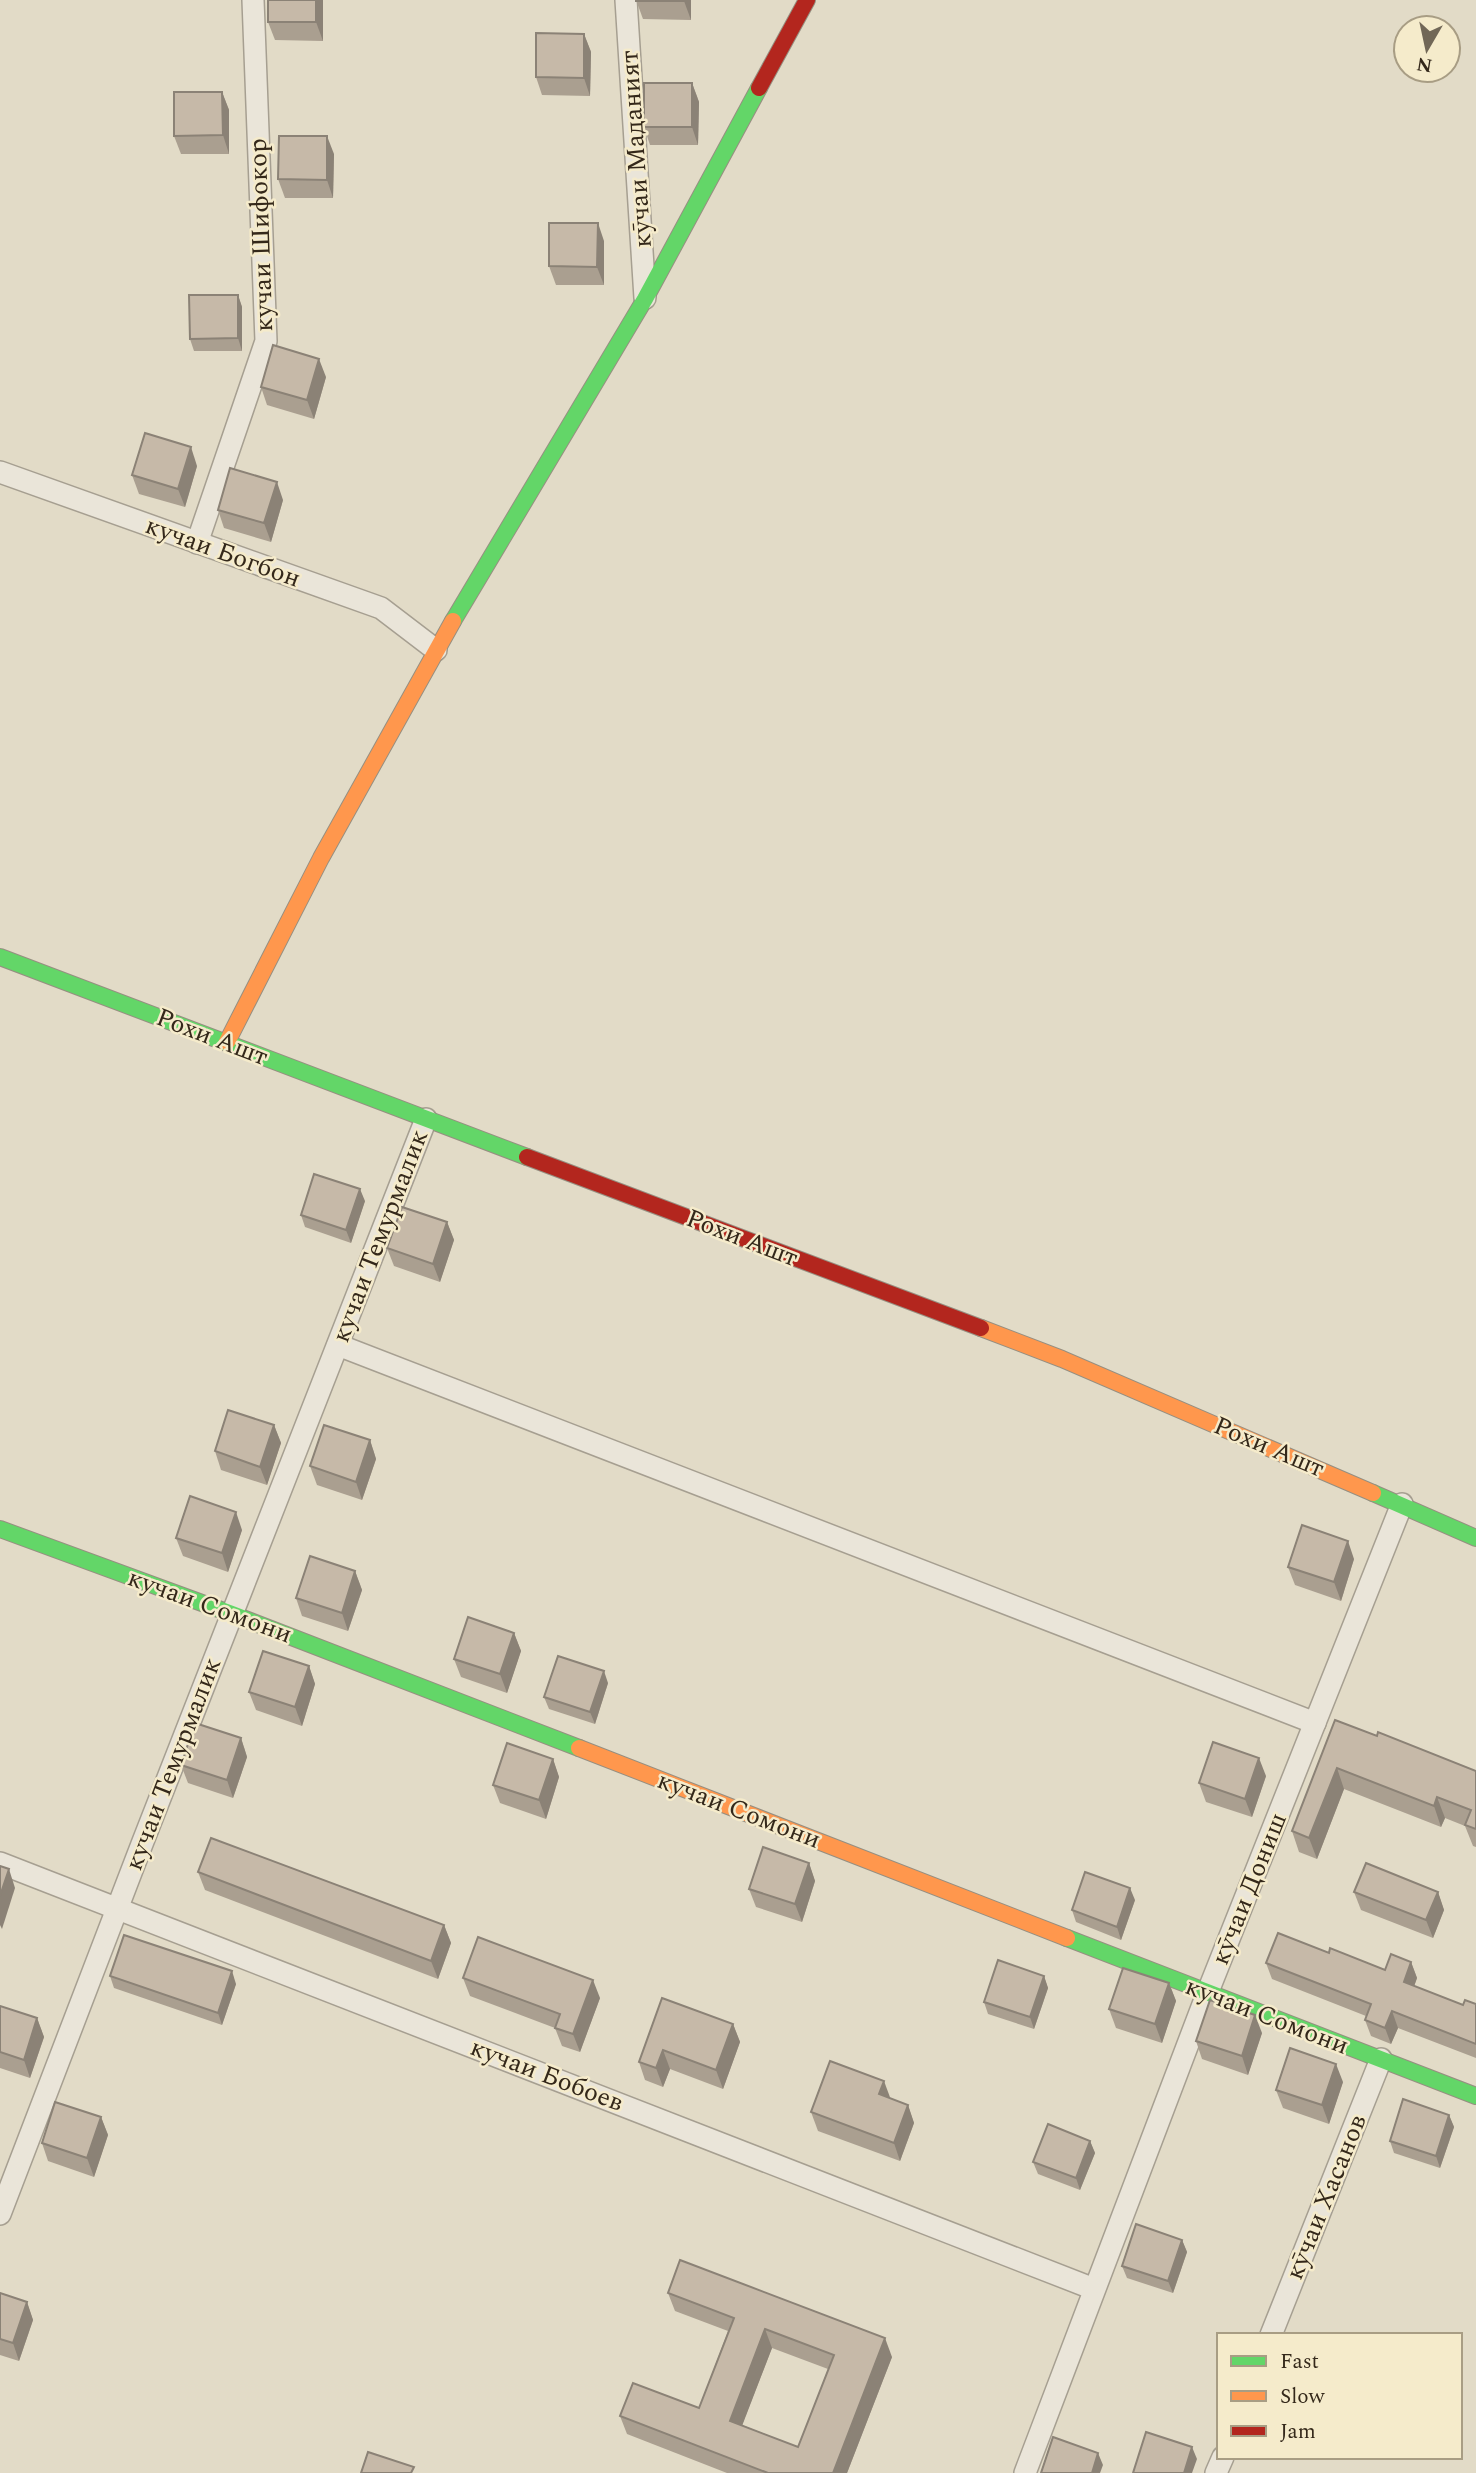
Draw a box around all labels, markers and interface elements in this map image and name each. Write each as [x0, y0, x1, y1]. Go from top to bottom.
north arrow [1392, 14, 1462, 84]
street label: кӯчаи Маданият [609, 49, 663, 249]
text: N [1415, 49, 1435, 80]
street label: кучаи Шифокор [238, 138, 284, 332]
street label: кучаи Богбон [140, 505, 306, 599]
street label: Рохи Ашт [150, 997, 274, 1077]
street label: кучаи Темурмалик [321, 1124, 439, 1348]
street label: Рохи Ашт [680, 1198, 804, 1278]
street label: Рохи Ашт [1207, 1406, 1331, 1488]
street label: кучаи Сомони [122, 1558, 298, 1654]
street label: кучаи Темурмалик [114, 1652, 232, 1876]
street label: кучаи Сомони [651, 1760, 827, 1860]
street label: кӯчаи Дониш [1200, 1807, 1298, 1971]
street label: кучаи Сомони [1179, 1966, 1355, 2066]
street label: кучаи Бобоев [464, 2027, 630, 2123]
street label: кӯчаи Хасанов [1275, 2108, 1377, 2286]
legend [1217, 2333, 1462, 2459]
text: Fast [1280, 2346, 1319, 2378]
text: Slow [1280, 2381, 1326, 2413]
text: Jam [1280, 2416, 1316, 2448]

